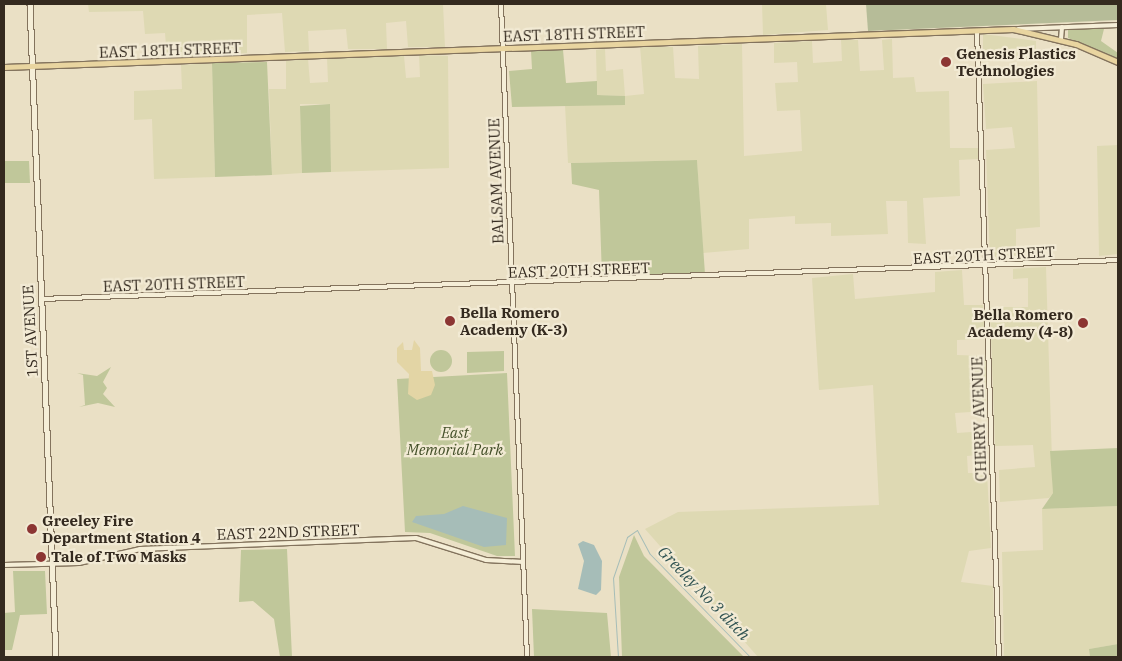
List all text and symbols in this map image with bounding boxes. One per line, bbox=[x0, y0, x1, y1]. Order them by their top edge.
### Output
street label: EAST 18TH STREET bbox=[503, 23, 645, 45]
street label: EAST 18TH STREET bbox=[99, 39, 241, 61]
place label: Genesis Plastics Technologies bbox=[956, 44, 1076, 79]
marker: Genesis Plastics Technologies bbox=[940, 56, 952, 68]
street label: BALSAM AVENUE bbox=[485, 118, 507, 244]
street label: EAST 20TH STREET bbox=[912, 242, 1056, 268]
street label: EAST 20TH STREET bbox=[508, 259, 650, 281]
street label: EAST 20TH STREET bbox=[103, 273, 245, 295]
street label: 1ST AVENUE bbox=[19, 284, 41, 378]
place label: Bella Romero Academy (K-3) bbox=[460, 303, 567, 338]
place label: Bella Romero Academy (4-8) bbox=[967, 305, 1073, 340]
marker: Bella Romero Academy (K-3) bbox=[444, 315, 456, 327]
marker: Bella Romero Academy (4-8) bbox=[1077, 317, 1089, 329]
street label: CHERRY AVENUE bbox=[968, 356, 990, 482]
park label: East Memorial Park bbox=[407, 423, 503, 458]
place label: Greeley Fire Department Station 4 bbox=[42, 511, 201, 546]
street label: EAST 22ND STREET bbox=[216, 521, 360, 543]
marker: Greeley Fire Department Station 4 bbox=[26, 523, 38, 535]
water label: Greeley No 3 ditch bbox=[654, 542, 754, 644]
place label: Tale of Two Masks bbox=[51, 548, 186, 566]
marker: Tale of Two Masks bbox=[35, 551, 47, 563]

